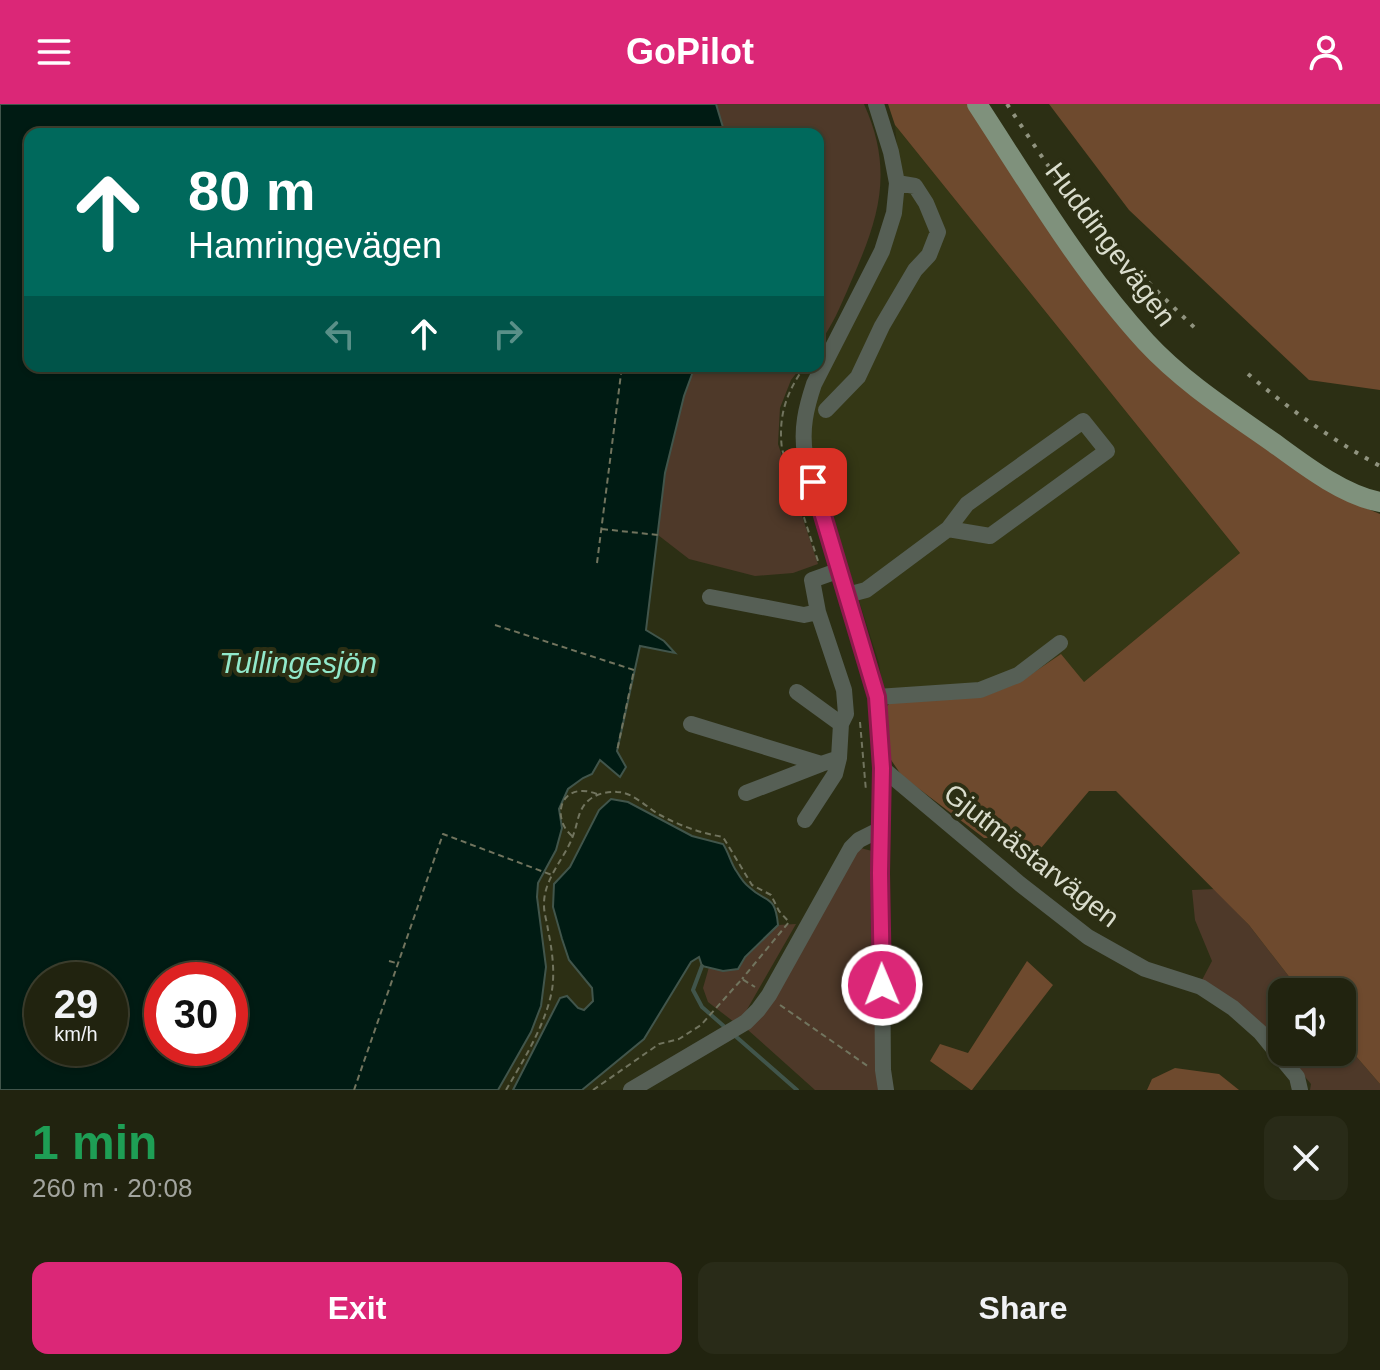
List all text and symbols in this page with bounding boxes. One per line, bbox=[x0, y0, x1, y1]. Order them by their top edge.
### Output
icon: menu bbox=[32, 30, 76, 74]
icon: person bbox=[1304, 30, 1348, 74]
text: GoPilot bbox=[626, 31, 754, 72]
street label: Huddingevägen bbox=[1039, 157, 1182, 332]
text: 80 m bbox=[188, 159, 316, 222]
icon: ahead bbox=[56, 160, 160, 264]
text: Hamringevägen bbox=[188, 225, 442, 266]
icon: left bbox=[318, 312, 362, 356]
icon: ahead bbox=[402, 312, 446, 356]
icon: right bbox=[486, 312, 530, 356]
pin bbox=[779, 448, 847, 516]
icon: arrive bbox=[791, 460, 835, 504]
water label: Tullingesjön bbox=[219, 646, 377, 679]
street label: Gjutmästarvägen bbox=[938, 778, 1125, 933]
position arrow bbox=[840, 943, 924, 1027]
speed limit sign: 30 bbox=[144, 962, 248, 1066]
map controls bbox=[1268, 978, 1356, 1066]
button: sound bbox=[1268, 978, 1356, 1066]
text: 29 bbox=[54, 982, 98, 1026]
text: km/h bbox=[54, 1023, 98, 1045]
text: 1 min bbox=[32, 1116, 157, 1169]
button: close bbox=[1264, 1116, 1348, 1200]
text: 260 m · 20:08 bbox=[32, 1173, 192, 1203]
button: Exit bbox=[32, 1262, 682, 1354]
button: Share bbox=[698, 1262, 1348, 1354]

